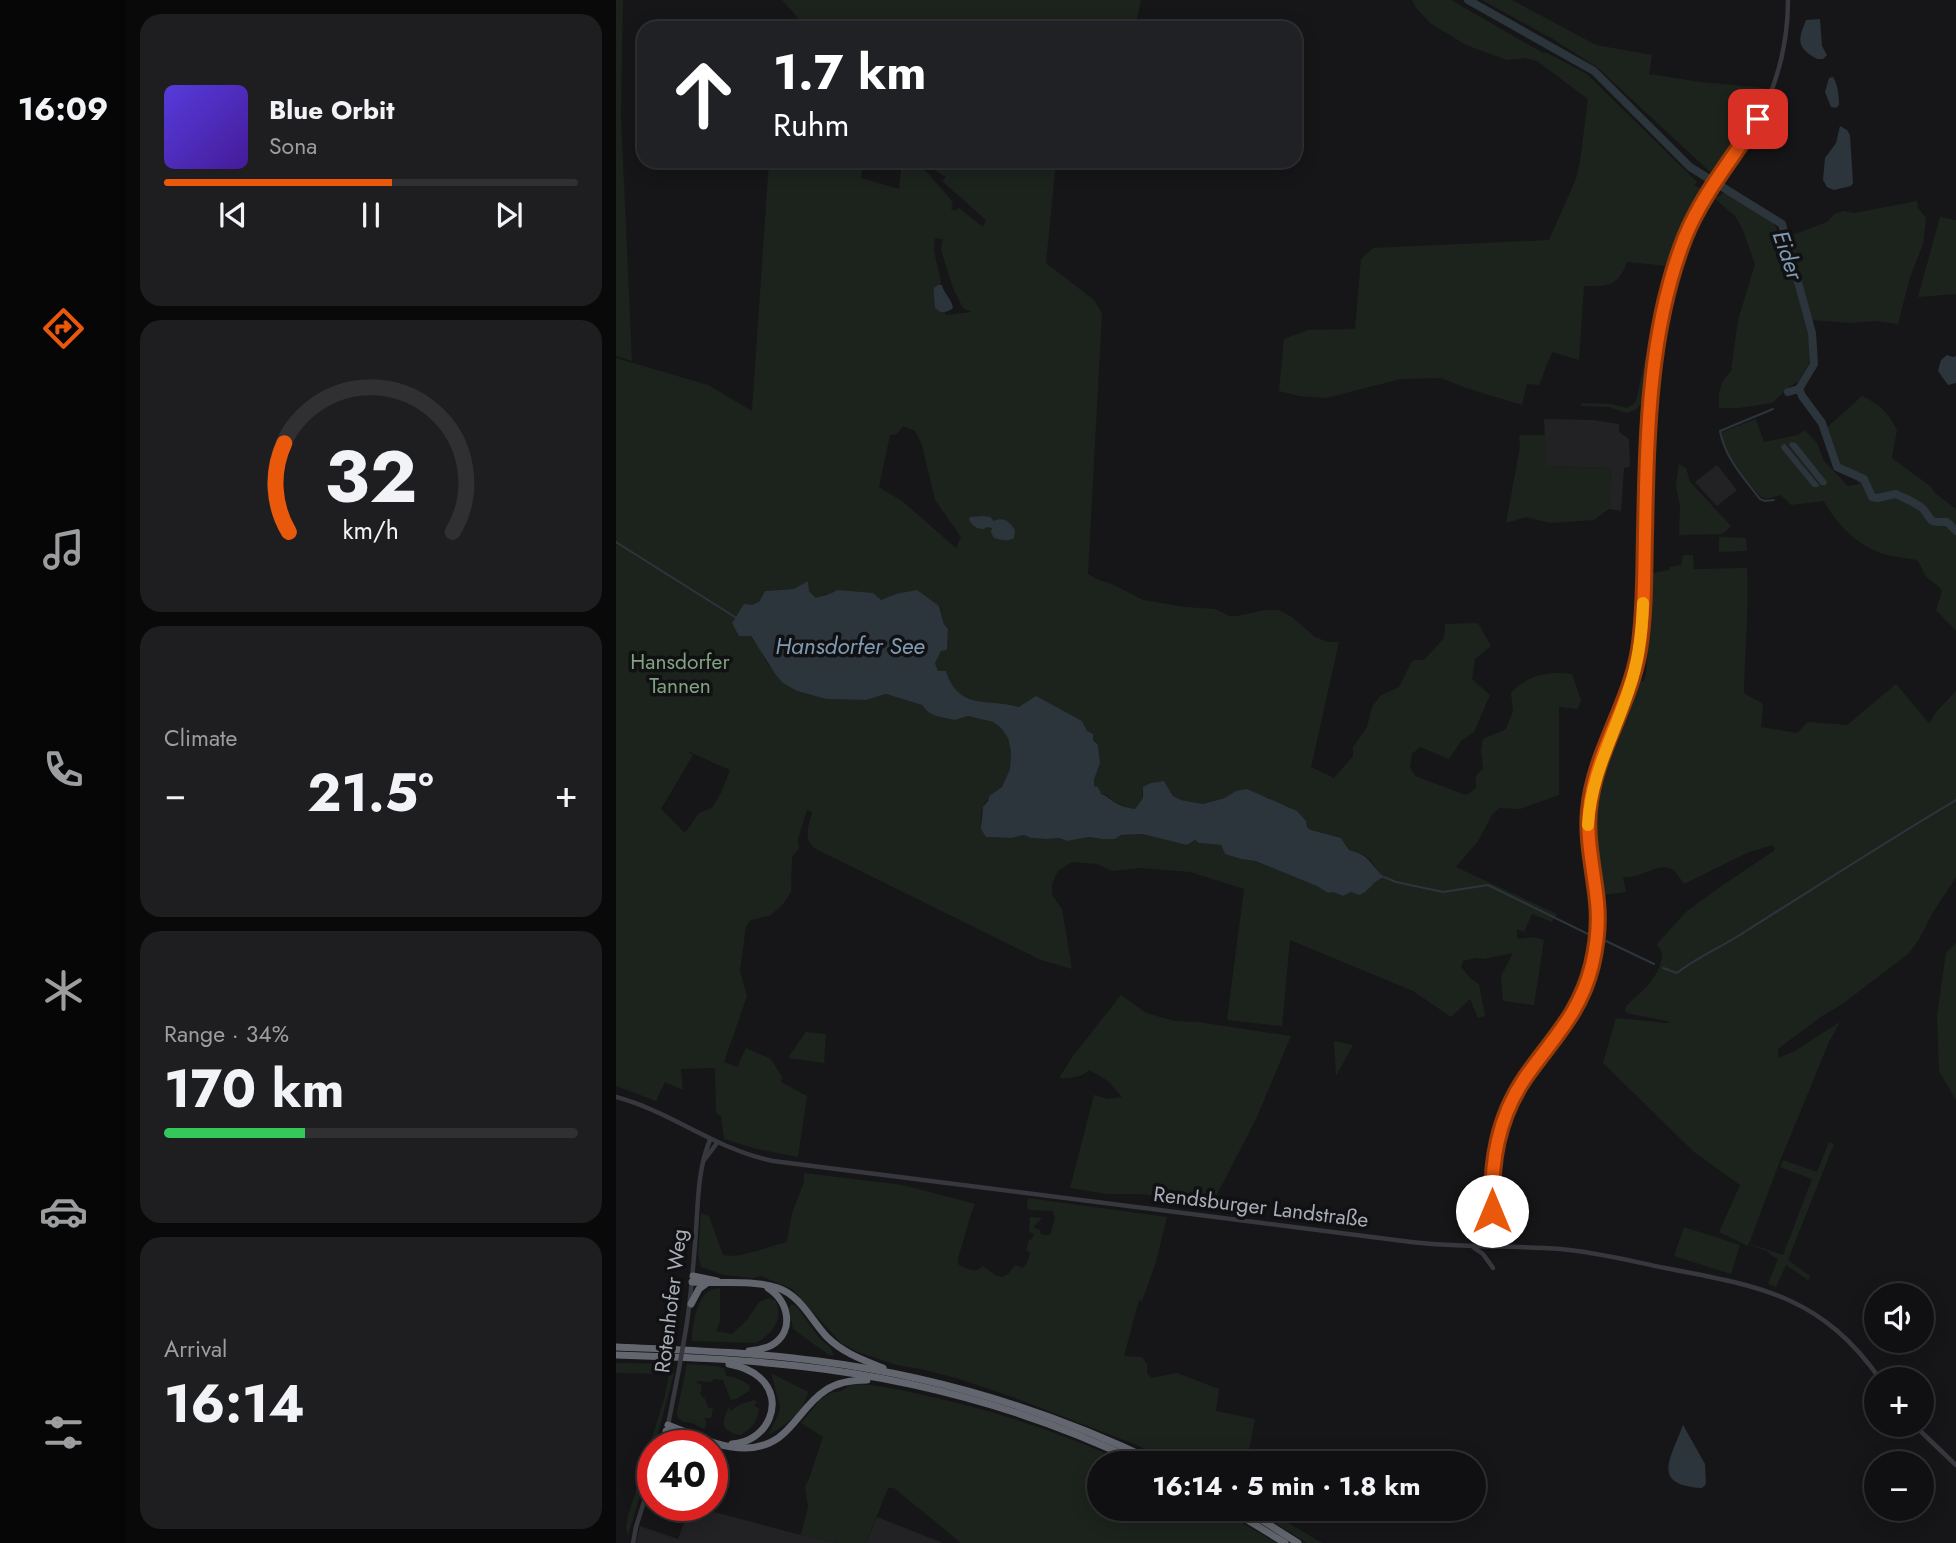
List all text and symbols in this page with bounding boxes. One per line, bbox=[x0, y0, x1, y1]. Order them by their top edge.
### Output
text: 1.7 km bbox=[773, 37, 926, 107]
icon: ahead bbox=[658, 49, 749, 140]
text: 16:09 bbox=[18, 86, 108, 132]
pin bbox=[1728, 89, 1788, 149]
text: Blue Orbit bbox=[269, 91, 394, 129]
icon: arrive bbox=[1739, 100, 1777, 138]
text: Ruhm bbox=[773, 102, 849, 148]
text: Sona bbox=[269, 129, 317, 163]
icon: previous bbox=[214, 196, 252, 234]
icon: pause bbox=[352, 196, 390, 234]
icon: next bbox=[490, 196, 528, 234]
water label: Eider bbox=[1764, 226, 1813, 285]
icon: directions bbox=[39, 304, 88, 353]
text: 32 bbox=[325, 424, 417, 529]
text: km/h bbox=[343, 511, 399, 547]
icon: music bbox=[39, 525, 88, 574]
water label: Hansdorfer See bbox=[775, 629, 925, 663]
park label: Hansdorfer Tannen bbox=[630, 647, 730, 701]
text: Climate bbox=[164, 721, 237, 755]
icon: phone bbox=[39, 745, 88, 794]
text: 21.5° bbox=[307, 755, 434, 831]
text: − bbox=[164, 766, 186, 821]
text: + bbox=[555, 766, 578, 821]
icon: climate bbox=[39, 966, 88, 1015]
text: Range · 34% bbox=[164, 1017, 289, 1051]
text: 170 km bbox=[164, 1051, 345, 1127]
position arrow bbox=[1455, 1174, 1529, 1248]
street label: Rendsburger Landstraße bbox=[1152, 1179, 1370, 1235]
icon: car bbox=[39, 1187, 88, 1236]
street label: Rotenhofer Weg bbox=[647, 1227, 695, 1375]
map controls bbox=[1864, 1283, 1934, 1521]
button: sound bbox=[1864, 1283, 1934, 1353]
text: Arrival bbox=[164, 1332, 227, 1366]
text: 16:14 bbox=[164, 1366, 305, 1442]
button: + bbox=[1864, 1367, 1934, 1437]
icon: filters bbox=[39, 1408, 88, 1457]
speed limit sign: 40 bbox=[637, 1430, 728, 1521]
button: − bbox=[1864, 1451, 1934, 1521]
text: 16:14 · 5 min · 1.8 km bbox=[1152, 1467, 1421, 1505]

